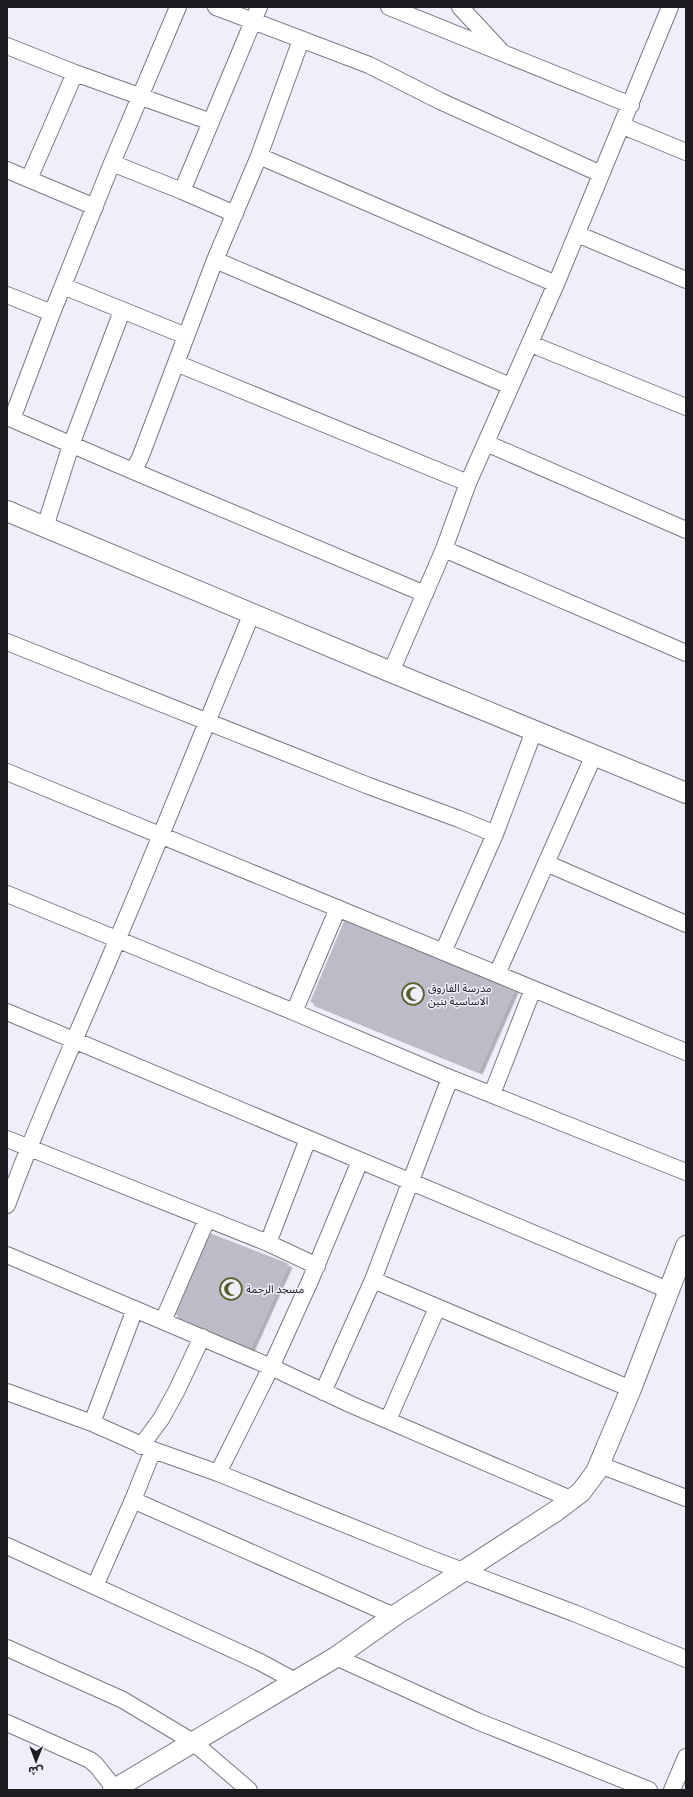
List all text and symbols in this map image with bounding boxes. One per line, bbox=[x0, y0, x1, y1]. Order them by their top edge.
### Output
mosque icon: مدرسة الفاروق الاساسية بنين bbox=[400, 981, 426, 1007]
place label: مدرسة الفاروق الاساسية بنين bbox=[428, 982, 492, 1008]
mosque icon: مسجد الرحمة bbox=[218, 1276, 244, 1302]
place label: مسجد الرحمة bbox=[246, 1283, 304, 1296]
north arrow bbox=[16, 1741, 56, 1781]
text: ش bbox=[28, 1764, 43, 1777]

